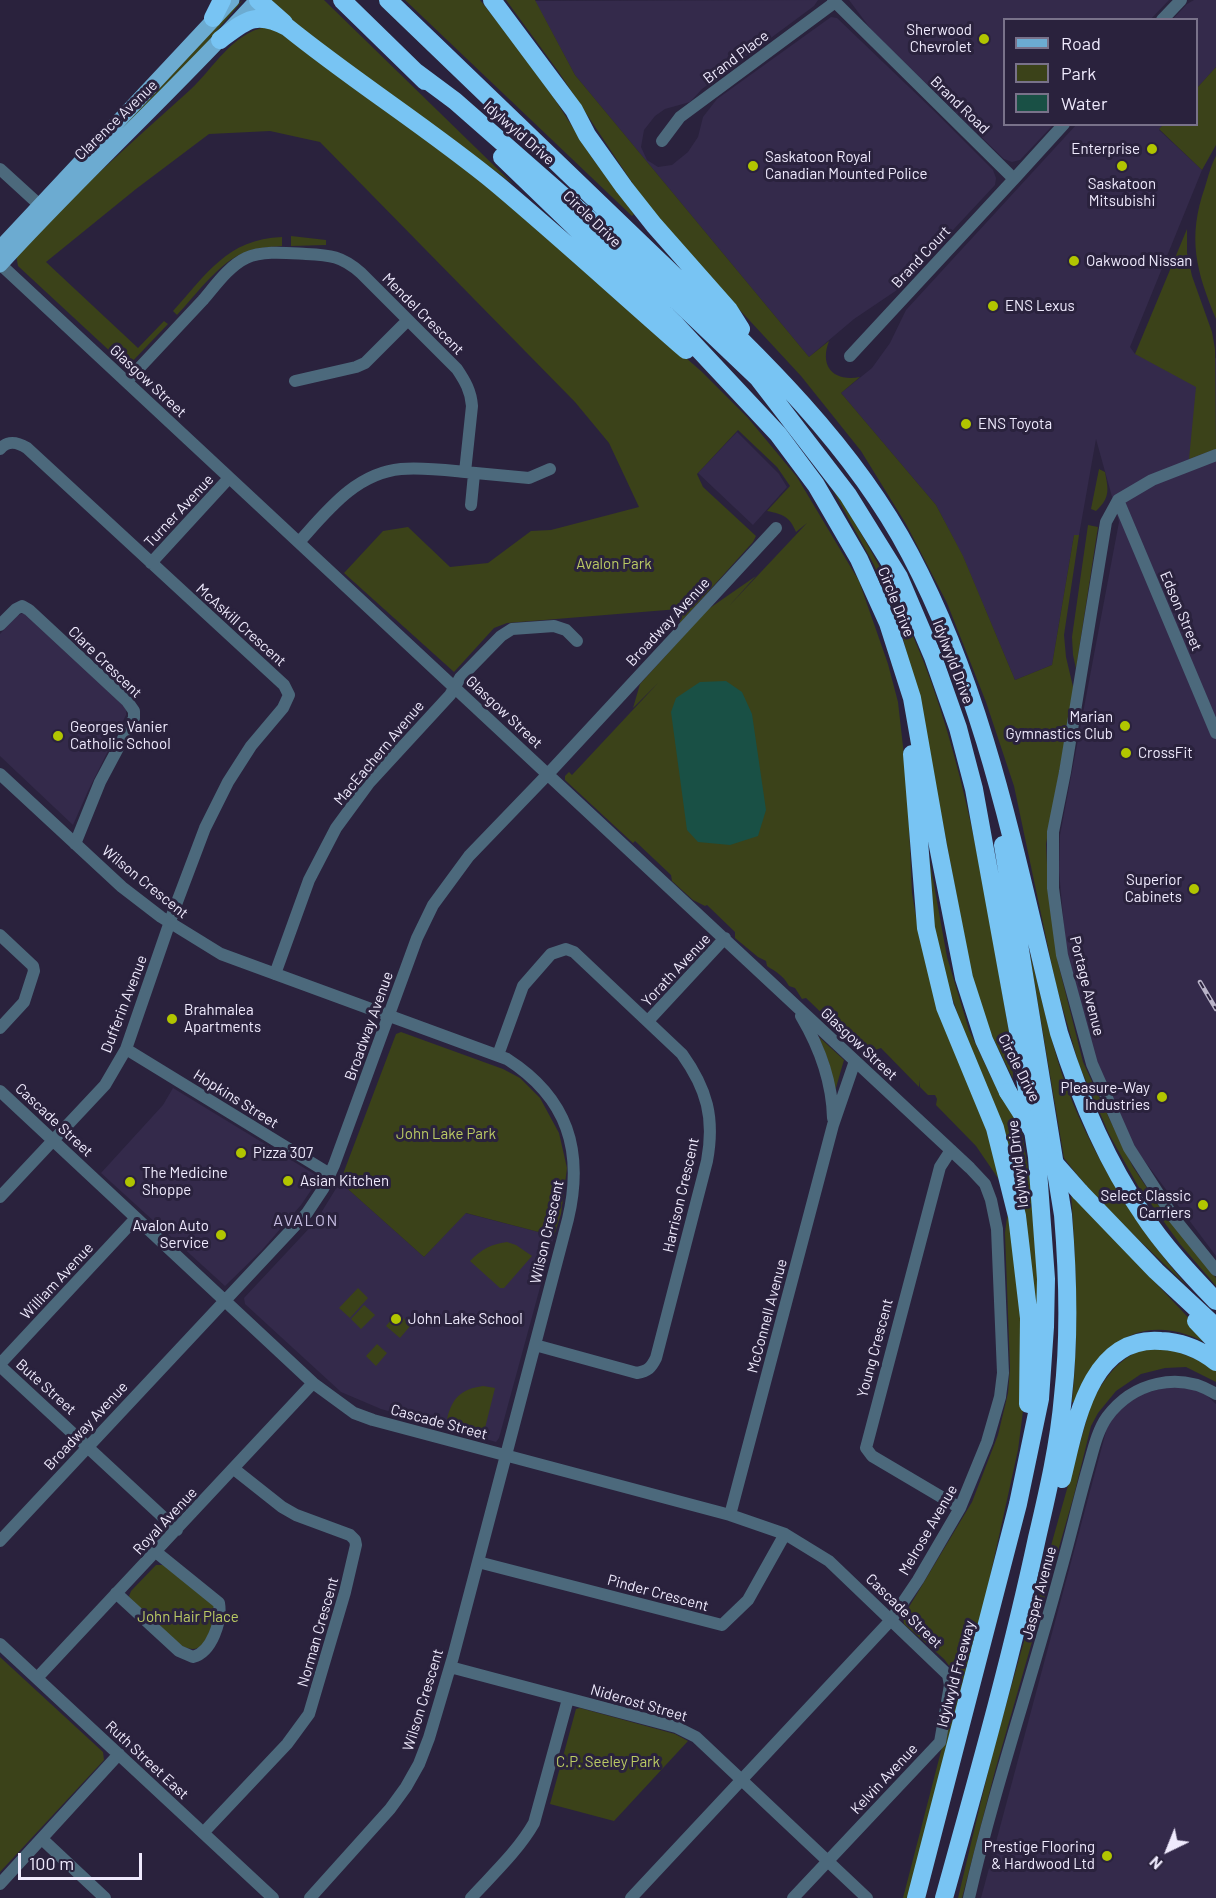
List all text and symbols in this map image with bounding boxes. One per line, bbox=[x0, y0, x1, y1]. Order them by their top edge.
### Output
legend bbox=[1003, 18, 1198, 126]
place label: Sherwood Chevrolet bbox=[906, 21, 972, 56]
street label: Brand Place bbox=[700, 27, 772, 87]
marker: Sherwood Chevrolet bbox=[977, 32, 991, 46]
text: Road bbox=[1061, 32, 1101, 54]
text: Park bbox=[1061, 62, 1096, 84]
street label: Brand Road bbox=[927, 73, 993, 137]
street label: Clarence Avenue bbox=[71, 76, 161, 164]
text: Water bbox=[1061, 92, 1108, 114]
street label: Idylwyld Drive bbox=[480, 97, 558, 169]
place label: Enterprise bbox=[1071, 140, 1140, 158]
marker: Enterprise bbox=[1145, 142, 1159, 156]
place label: Saskatoon Royal Canadian Mounted Police bbox=[765, 148, 927, 183]
marker: Saskatoon Royal Canadian Mounted Police bbox=[746, 159, 760, 173]
marker: Saskatoon Mitsubishi bbox=[1115, 159, 1129, 173]
place label: Saskatoon Mitsubishi bbox=[1088, 175, 1156, 210]
street label: Circle Drive bbox=[559, 187, 625, 251]
street label: Brand Court bbox=[888, 222, 954, 292]
place label: Oakwood Nissan bbox=[1086, 252, 1192, 270]
marker: Oakwood Nissan bbox=[1067, 254, 1081, 268]
street label: Mendel Crescent bbox=[378, 269, 468, 359]
place label: ENS Lexus bbox=[1005, 297, 1075, 315]
marker: ENS Lexus bbox=[986, 299, 1000, 313]
street label: Glasgow Street bbox=[106, 341, 190, 421]
place label: ENS Toyota bbox=[978, 415, 1052, 433]
marker: ENS Toyota bbox=[959, 417, 973, 431]
street label: Turner Avenue bbox=[141, 471, 217, 551]
park label: Avalon Park bbox=[576, 555, 652, 573]
street label: Circle Drive bbox=[874, 564, 918, 640]
street label: Edson Street bbox=[1156, 569, 1206, 653]
street label: Broadway Avenue bbox=[622, 574, 714, 670]
street label: McAskill Crescent bbox=[192, 580, 290, 670]
street label: Idylwyld Drive bbox=[929, 618, 977, 706]
street label: Clare Crescent bbox=[64, 622, 146, 702]
street label: Glasgow Street bbox=[462, 672, 546, 752]
street label: MacEachern Avenue bbox=[330, 697, 428, 809]
place label: Marian Gymnastics Club bbox=[1005, 708, 1113, 743]
place label: Georges Vanier Catholic School bbox=[70, 718, 171, 753]
marker: Marian Gymnastics Club bbox=[1118, 719, 1132, 733]
marker: Georges Vanier Catholic School bbox=[51, 729, 65, 743]
place label: CrossFit bbox=[1138, 744, 1193, 762]
marker: CrossFit bbox=[1119, 746, 1133, 760]
street label: Wilson Crescent bbox=[98, 842, 192, 922]
place label: Superior Cabinets bbox=[1125, 871, 1182, 906]
marker: Superior Cabinets bbox=[1187, 882, 1201, 896]
street label: Yorath Avenue bbox=[638, 930, 714, 1010]
street label: Portage Avenue bbox=[1066, 934, 1108, 1038]
street label: Dufferin Avenue bbox=[97, 953, 151, 1055]
street label: Broadway Avenue bbox=[341, 969, 397, 1083]
place label: Brahmalea Apartments bbox=[184, 1001, 261, 1036]
street label: Glasgow Street bbox=[817, 1004, 901, 1084]
marker: Brahmalea Apartments bbox=[165, 1012, 179, 1026]
street label: Circle Drive bbox=[994, 1031, 1044, 1105]
street label: Hopkins Street bbox=[190, 1066, 282, 1132]
street label: Cascade Street bbox=[11, 1079, 97, 1161]
place label: Pleasure-Way Industries bbox=[1061, 1079, 1150, 1114]
marker: Pleasure-Way Industries bbox=[1155, 1090, 1169, 1104]
street label: Idylwyld Drive bbox=[1004, 1119, 1032, 1209]
park label: John Lake Park bbox=[396, 1125, 496, 1143]
street label: Harrison Crescent bbox=[659, 1136, 703, 1254]
place label: Pizza 307 bbox=[253, 1144, 313, 1162]
marker: Pizza 307 bbox=[234, 1146, 248, 1160]
place label: The Medicine Shoppe bbox=[142, 1164, 228, 1199]
place label: Asian Kitchen bbox=[300, 1172, 389, 1190]
marker: Asian Kitchen bbox=[281, 1174, 295, 1188]
marker: The Medicine Shoppe bbox=[123, 1175, 137, 1189]
street label: Wilson Crescent bbox=[526, 1178, 568, 1286]
place label: Select Classic Carriers bbox=[1100, 1187, 1191, 1222]
marker: Select Classic Carriers bbox=[1196, 1198, 1210, 1212]
district label: AVALON bbox=[273, 1211, 339, 1231]
place label: Avalon Auto Service bbox=[132, 1217, 209, 1252]
marker: Avalon Auto Service bbox=[214, 1228, 228, 1242]
street label: William Avenue bbox=[17, 1239, 97, 1323]
street label: McConnell Avenue bbox=[743, 1257, 791, 1375]
street label: Young Crescent bbox=[853, 1297, 897, 1399]
place label: John Lake School bbox=[408, 1310, 523, 1328]
marker: John Lake School bbox=[389, 1312, 403, 1326]
street label: Bute Street bbox=[12, 1355, 80, 1419]
street label: Broadway Avenue bbox=[40, 1378, 132, 1474]
street label: Cascade Street bbox=[389, 1400, 489, 1444]
street label: Melrose Avenue bbox=[895, 1482, 961, 1578]
street label: Royal Avenue bbox=[129, 1484, 201, 1558]
street label: Jasper Avenue bbox=[1018, 1544, 1060, 1642]
street label: Cascade Street bbox=[862, 1570, 946, 1652]
street label: Pinder Crescent bbox=[605, 1571, 711, 1615]
street label: Norman Crescent bbox=[294, 1575, 342, 1689]
park label: John Hair Place bbox=[137, 1608, 239, 1626]
street label: Idylwyld Freeway bbox=[933, 1619, 979, 1729]
street label: Wilson Crescent bbox=[399, 1647, 447, 1753]
street label: Niderost Street bbox=[588, 1681, 690, 1725]
street label: Ruth Street East bbox=[102, 1717, 192, 1803]
street label: Kelvin Avenue bbox=[847, 1740, 921, 1818]
park label: C.P. Seeley Park bbox=[556, 1753, 660, 1771]
north arrow bbox=[1138, 1820, 1198, 1880]
place label: Prestige Flooring & Hardwood Ltd bbox=[984, 1838, 1095, 1873]
scale bar bbox=[21, 1841, 146, 1879]
marker: Prestige Flooring & Hardwood Ltd bbox=[1100, 1849, 1114, 1863]
text: 100 m bbox=[29, 1852, 74, 1874]
text: N bbox=[1145, 1853, 1166, 1874]

